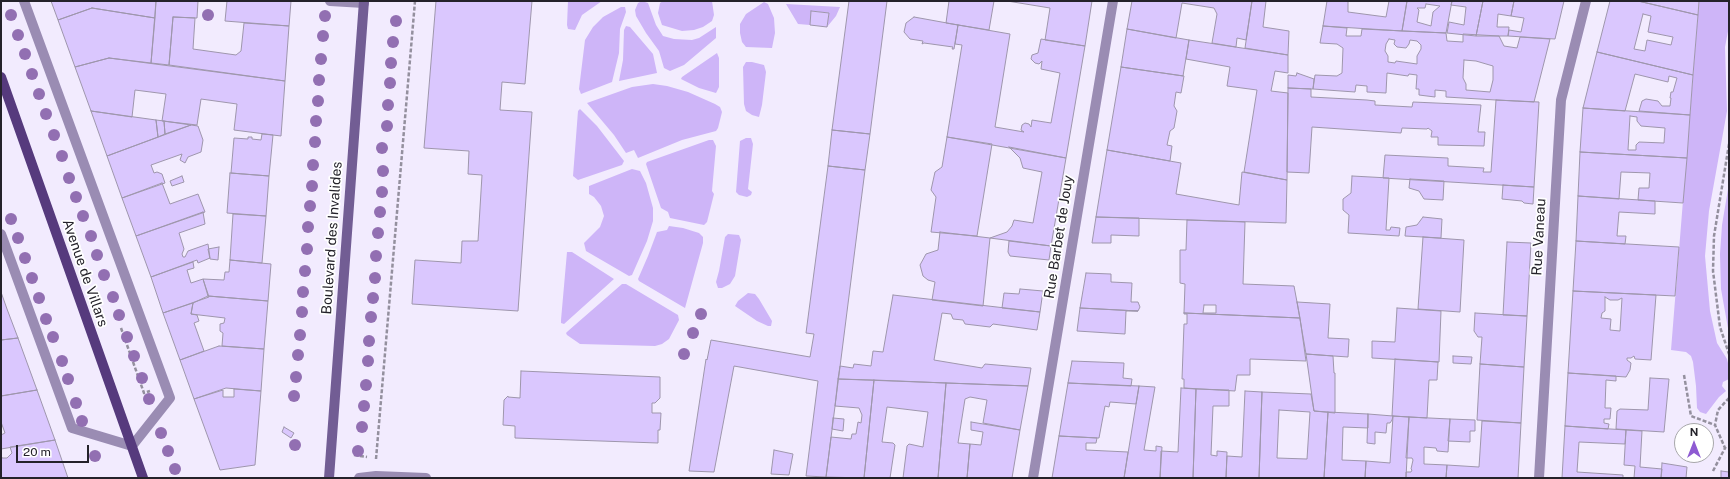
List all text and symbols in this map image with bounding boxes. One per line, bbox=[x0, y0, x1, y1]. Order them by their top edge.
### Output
street label: Boulevard des Invalides bbox=[318, 161, 346, 315]
street label: Rue Barbet de Jouy bbox=[1041, 174, 1077, 300]
street label: Rue Vaneau bbox=[1529, 198, 1549, 276]
street label: Avenue de Villars bbox=[59, 217, 111, 329]
north arrow bbox=[1674, 423, 1714, 463]
text: N bbox=[1690, 426, 1698, 438]
scale bar bbox=[18, 437, 91, 463]
text: 20 m bbox=[23, 445, 51, 459]

